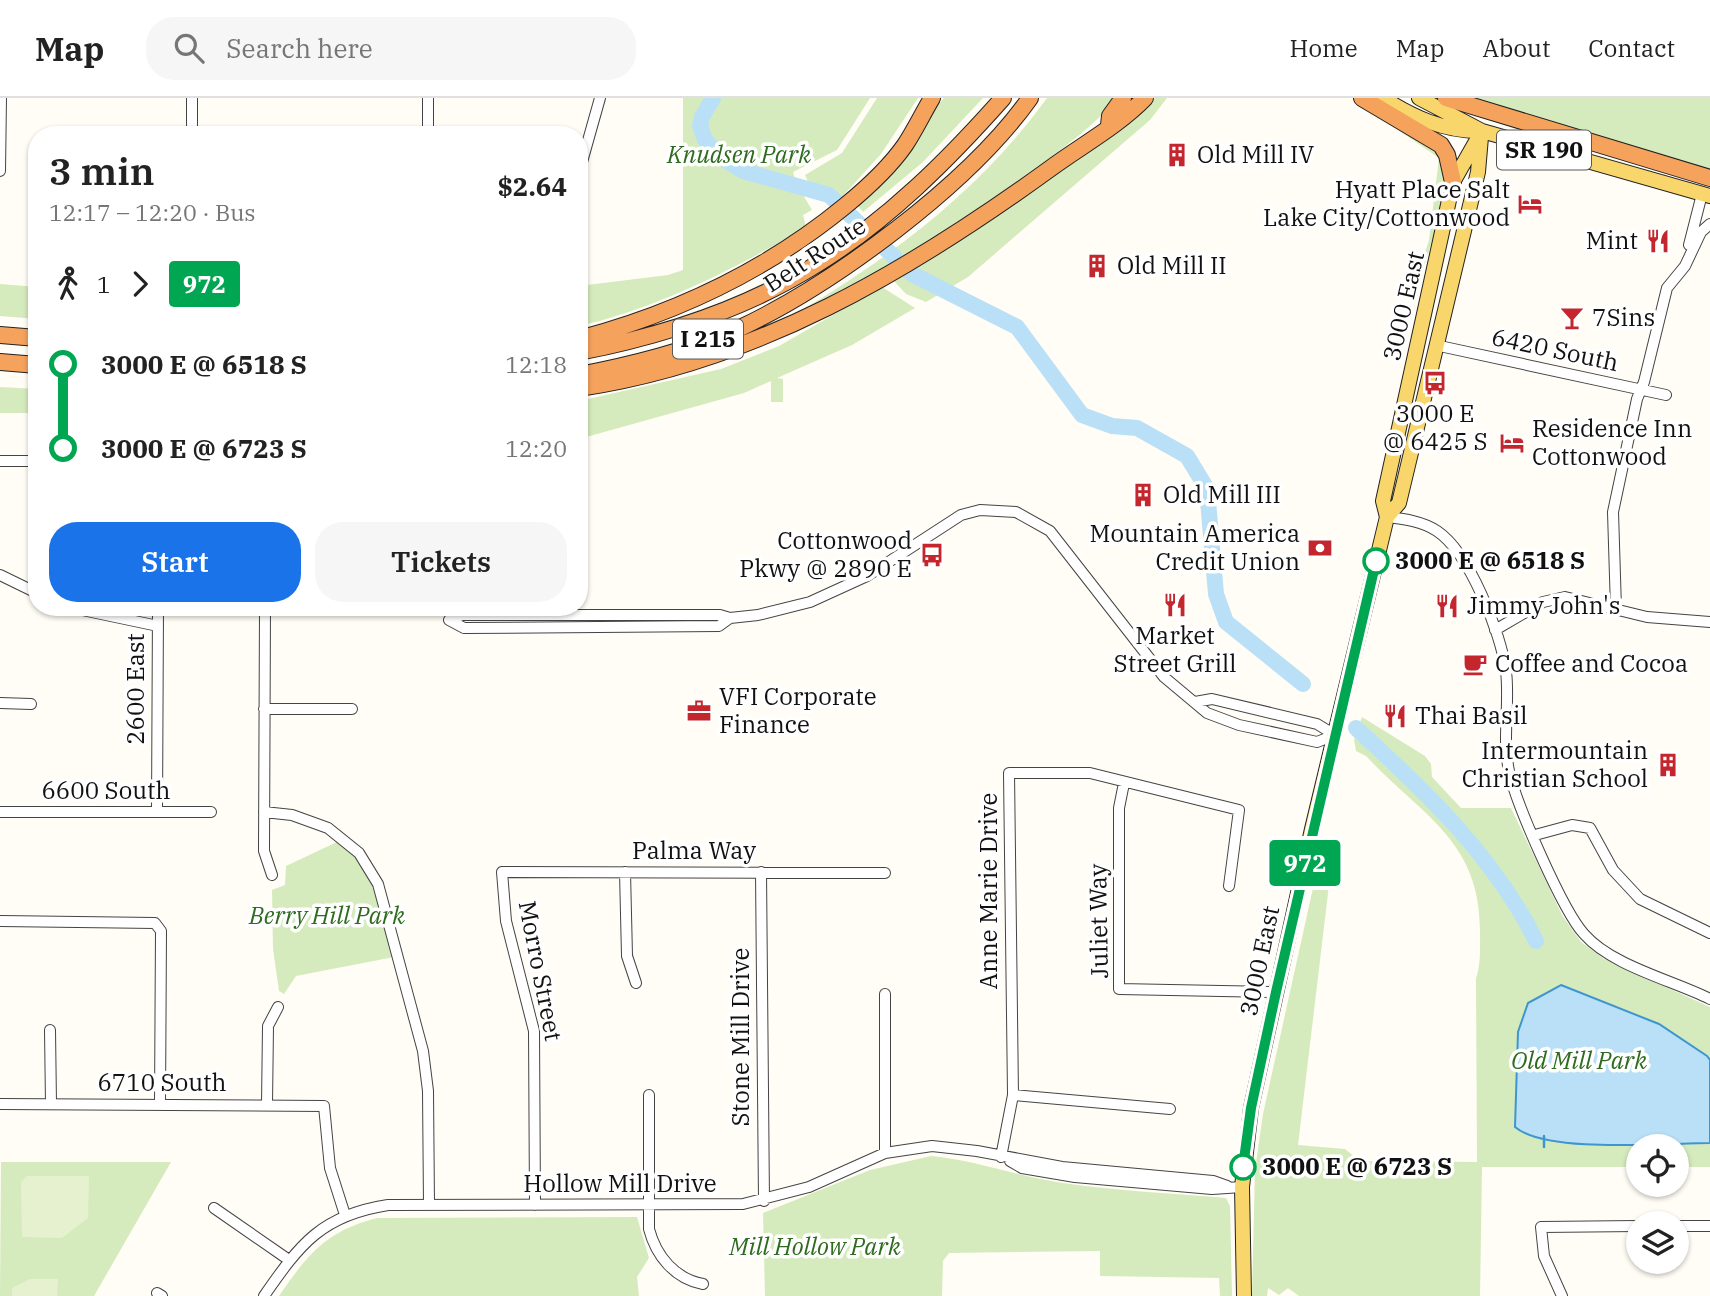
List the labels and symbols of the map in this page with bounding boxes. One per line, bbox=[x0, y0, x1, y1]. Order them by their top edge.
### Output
road number: SR 190 bbox=[1497, 130, 1591, 170]
park label: Knudsen Park bbox=[666, 138, 811, 170]
place label: Old Mill IV bbox=[1197, 138, 1314, 170]
building icon: Old Mill IV bbox=[1163, 141, 1191, 169]
place label: Hyatt Place Salt Lake City/Cottonwood bbox=[1263, 173, 1510, 233]
hotel icon: Hyatt Place Salt Lake City/Cottonwood bbox=[1516, 190, 1544, 218]
street label: Belt Route bbox=[757, 209, 872, 299]
place label: Mint bbox=[1586, 224, 1638, 256]
restaurant icon: Mint bbox=[1644, 227, 1672, 255]
street label: 3000 East bbox=[1375, 248, 1431, 364]
place label: Old Mill II bbox=[1117, 249, 1227, 281]
building icon: Old Mill II bbox=[1083, 252, 1111, 280]
place label: 7Sins bbox=[1592, 301, 1655, 333]
bar icon: 7Sins bbox=[1558, 304, 1586, 332]
road number: I 215 bbox=[673, 320, 743, 358]
street label: 6420 South bbox=[1489, 320, 1622, 378]
bus stop icon: 3000 E @ 6425 S bbox=[1421, 369, 1449, 397]
place label: 3000 E @ 6425 S bbox=[1383, 397, 1488, 457]
place label: Residence Inn Cottonwood bbox=[1532, 412, 1692, 472]
hotel icon: Residence Inn Cottonwood bbox=[1498, 429, 1526, 457]
place label: Old Mill III bbox=[1163, 478, 1281, 510]
building icon: Old Mill III bbox=[1129, 481, 1157, 509]
place label: Mountain America Credit Union bbox=[1089, 517, 1300, 577]
place label: Cottonwood Pkwy @ 2890 E bbox=[739, 524, 912, 584]
bank icon: Mountain America Credit Union bbox=[1306, 534, 1334, 562]
bus stop icon: Cottonwood Pkwy @ 2890 E bbox=[918, 541, 946, 569]
place label: 3000 E @ 6518 S bbox=[1395, 544, 1585, 576]
marker: 3000 E @ 6518 S bbox=[1363, 548, 1389, 574]
place label: Jimmy John's bbox=[1467, 589, 1620, 621]
restaurant icon: Market Street Grill bbox=[1161, 591, 1189, 619]
restaurant icon: Jimmy John's bbox=[1433, 592, 1461, 620]
place label: Market Street Grill bbox=[1114, 619, 1236, 679]
street label: 2600 East bbox=[119, 633, 151, 745]
place label: Coffee and Cocoa bbox=[1495, 647, 1688, 679]
cafe icon: Coffee and Cocoa bbox=[1461, 650, 1489, 678]
place label: VFI Corporate Finance bbox=[719, 680, 877, 740]
office icon: VFI Corporate Finance bbox=[685, 697, 713, 725]
place label: Thai Basil bbox=[1415, 699, 1528, 731]
restaurant icon: Thai Basil bbox=[1381, 702, 1409, 730]
place label: Intermountain Christian School bbox=[1462, 734, 1648, 794]
building icon: Intermountain Christian School bbox=[1654, 751, 1682, 779]
street label: 6600 South bbox=[41, 774, 171, 806]
street label: Anne Marie Drive bbox=[972, 793, 1004, 989]
street label: Palma Way bbox=[632, 834, 756, 866]
line badge: 972 bbox=[1265, 840, 1345, 886]
street label: Juliet Way bbox=[1081, 863, 1115, 979]
street label: Morro Street bbox=[512, 898, 570, 1044]
park label: Berry Hill Park bbox=[248, 899, 405, 931]
street label: 3000 East bbox=[1232, 903, 1286, 1019]
street label: Stone Mill Drive bbox=[724, 948, 756, 1126]
park label: Old Mill Park bbox=[1511, 1044, 1647, 1076]
street label: 6710 South bbox=[97, 1066, 227, 1098]
place label: 3000 E @ 6723 S bbox=[1262, 1150, 1452, 1182]
marker: 3000 E @ 6723 S bbox=[1230, 1154, 1256, 1180]
street label: Hollow Mill Drive bbox=[523, 1167, 717, 1199]
park label: Mill Hollow Park bbox=[728, 1230, 901, 1262]

